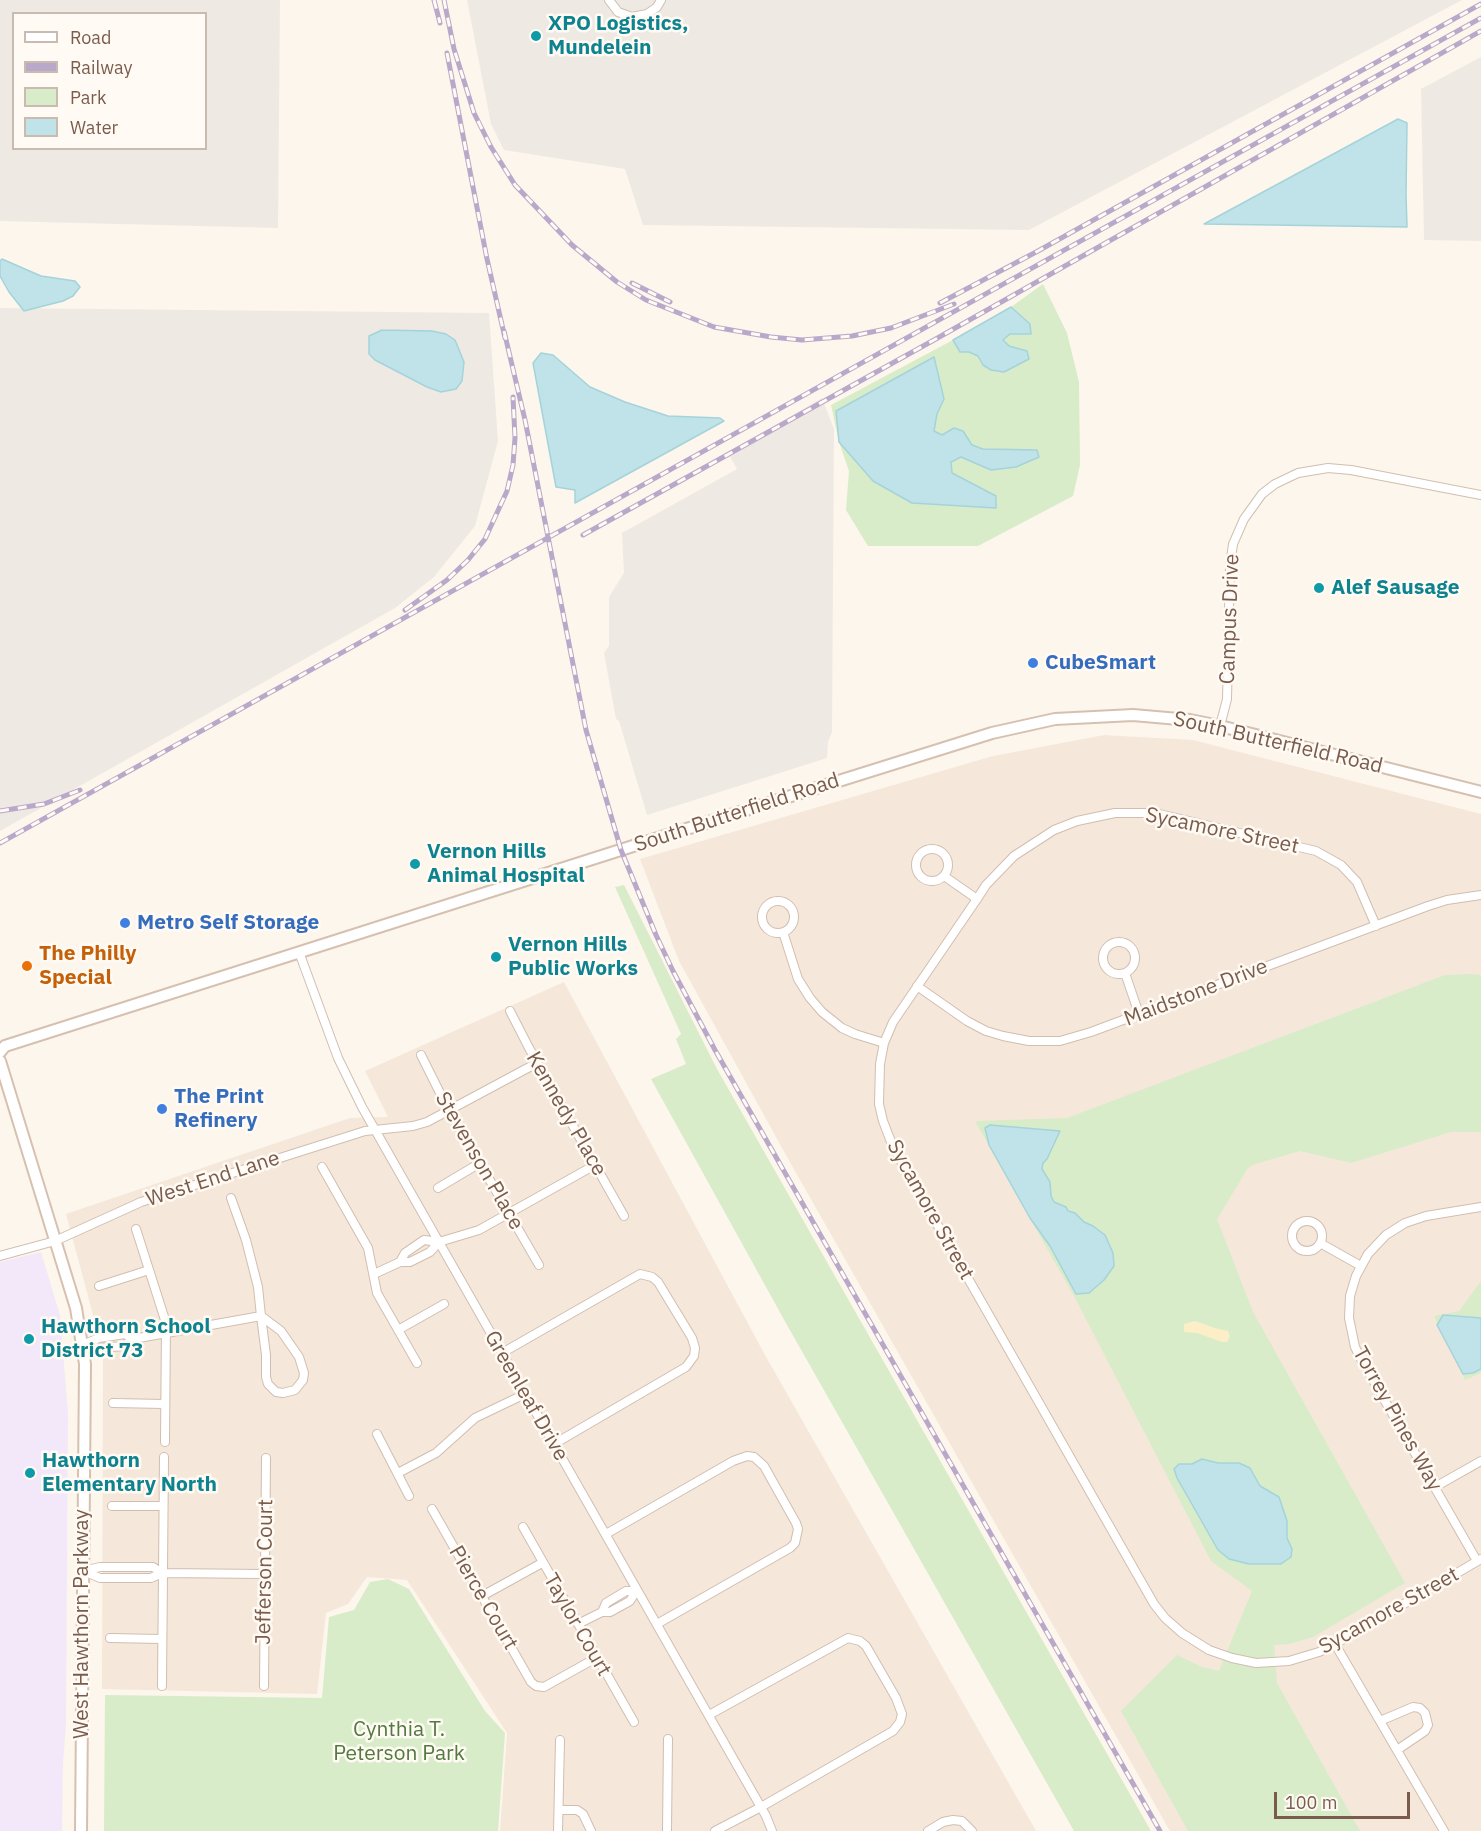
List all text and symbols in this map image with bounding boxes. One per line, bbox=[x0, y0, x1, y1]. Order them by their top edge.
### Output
place label: XPO Logistics, Mundelein bbox=[548, 11, 688, 61]
legend bbox=[12, 12, 207, 150]
text: Road bbox=[70, 26, 111, 49]
marker: XPO Logistics, Mundelein bbox=[529, 29, 543, 43]
text: Railway bbox=[70, 56, 132, 79]
text: Park bbox=[70, 86, 106, 109]
text: Water bbox=[70, 116, 118, 139]
street label: Campus Drive bbox=[1215, 553, 1245, 685]
place label: Alef Sausage bbox=[1331, 575, 1459, 601]
marker: Alef Sausage bbox=[1312, 581, 1326, 595]
place label: CubeSmart bbox=[1045, 650, 1156, 676]
marker: CubeSmart bbox=[1026, 656, 1040, 670]
street label: South Butterfield Road bbox=[1171, 707, 1385, 779]
street label: South Butterfield Road bbox=[631, 768, 843, 858]
street label: Sycamore Street bbox=[1143, 802, 1301, 860]
place label: Vernon Hills Animal Hospital bbox=[427, 839, 585, 889]
marker: Vernon Hills Animal Hospital bbox=[408, 857, 422, 871]
place label: Metro Self Storage bbox=[137, 910, 319, 936]
marker: Metro Self Storage bbox=[118, 916, 132, 930]
place label: Vernon Hills Public Works bbox=[508, 932, 638, 982]
place label: The Philly Special bbox=[39, 941, 136, 991]
marker: Vernon Hills Public Works bbox=[489, 950, 503, 964]
street label: Maidstone Drive bbox=[1121, 954, 1271, 1032]
marker: The Philly Special bbox=[20, 959, 34, 973]
street label: Kennedy Place bbox=[520, 1048, 612, 1180]
place label: The Print Refinery bbox=[174, 1084, 264, 1134]
street label: Stevenson Place bbox=[429, 1088, 529, 1234]
marker: The Print Refinery bbox=[155, 1102, 169, 1116]
street label: Sycamore Street bbox=[881, 1136, 979, 1284]
street label: West End Lane bbox=[143, 1146, 283, 1212]
place label: Hawthorn School District 73 bbox=[41, 1314, 211, 1364]
street label: Greenleaf Drive bbox=[479, 1326, 573, 1466]
marker: Hawthorn School District 73 bbox=[22, 1332, 36, 1346]
street label: Torrey Pines Way bbox=[1347, 1342, 1447, 1496]
place label: Hawthorn Elementary North bbox=[42, 1448, 217, 1498]
marker: Hawthorn Elementary North bbox=[23, 1466, 37, 1480]
street label: Jefferson Court bbox=[251, 1499, 279, 1645]
street label: West Hawthorn Parkway bbox=[69, 1509, 95, 1739]
street label: Pierce Court bbox=[443, 1542, 523, 1654]
street label: Sycamore Street bbox=[1315, 1562, 1463, 1660]
street label: Taylor Court bbox=[538, 1569, 616, 1681]
park label: Cynthia T. Peterson Park bbox=[333, 1717, 465, 1767]
scale bar bbox=[1277, 1780, 1414, 1818]
text: 100 m bbox=[1285, 1791, 1337, 1814]

